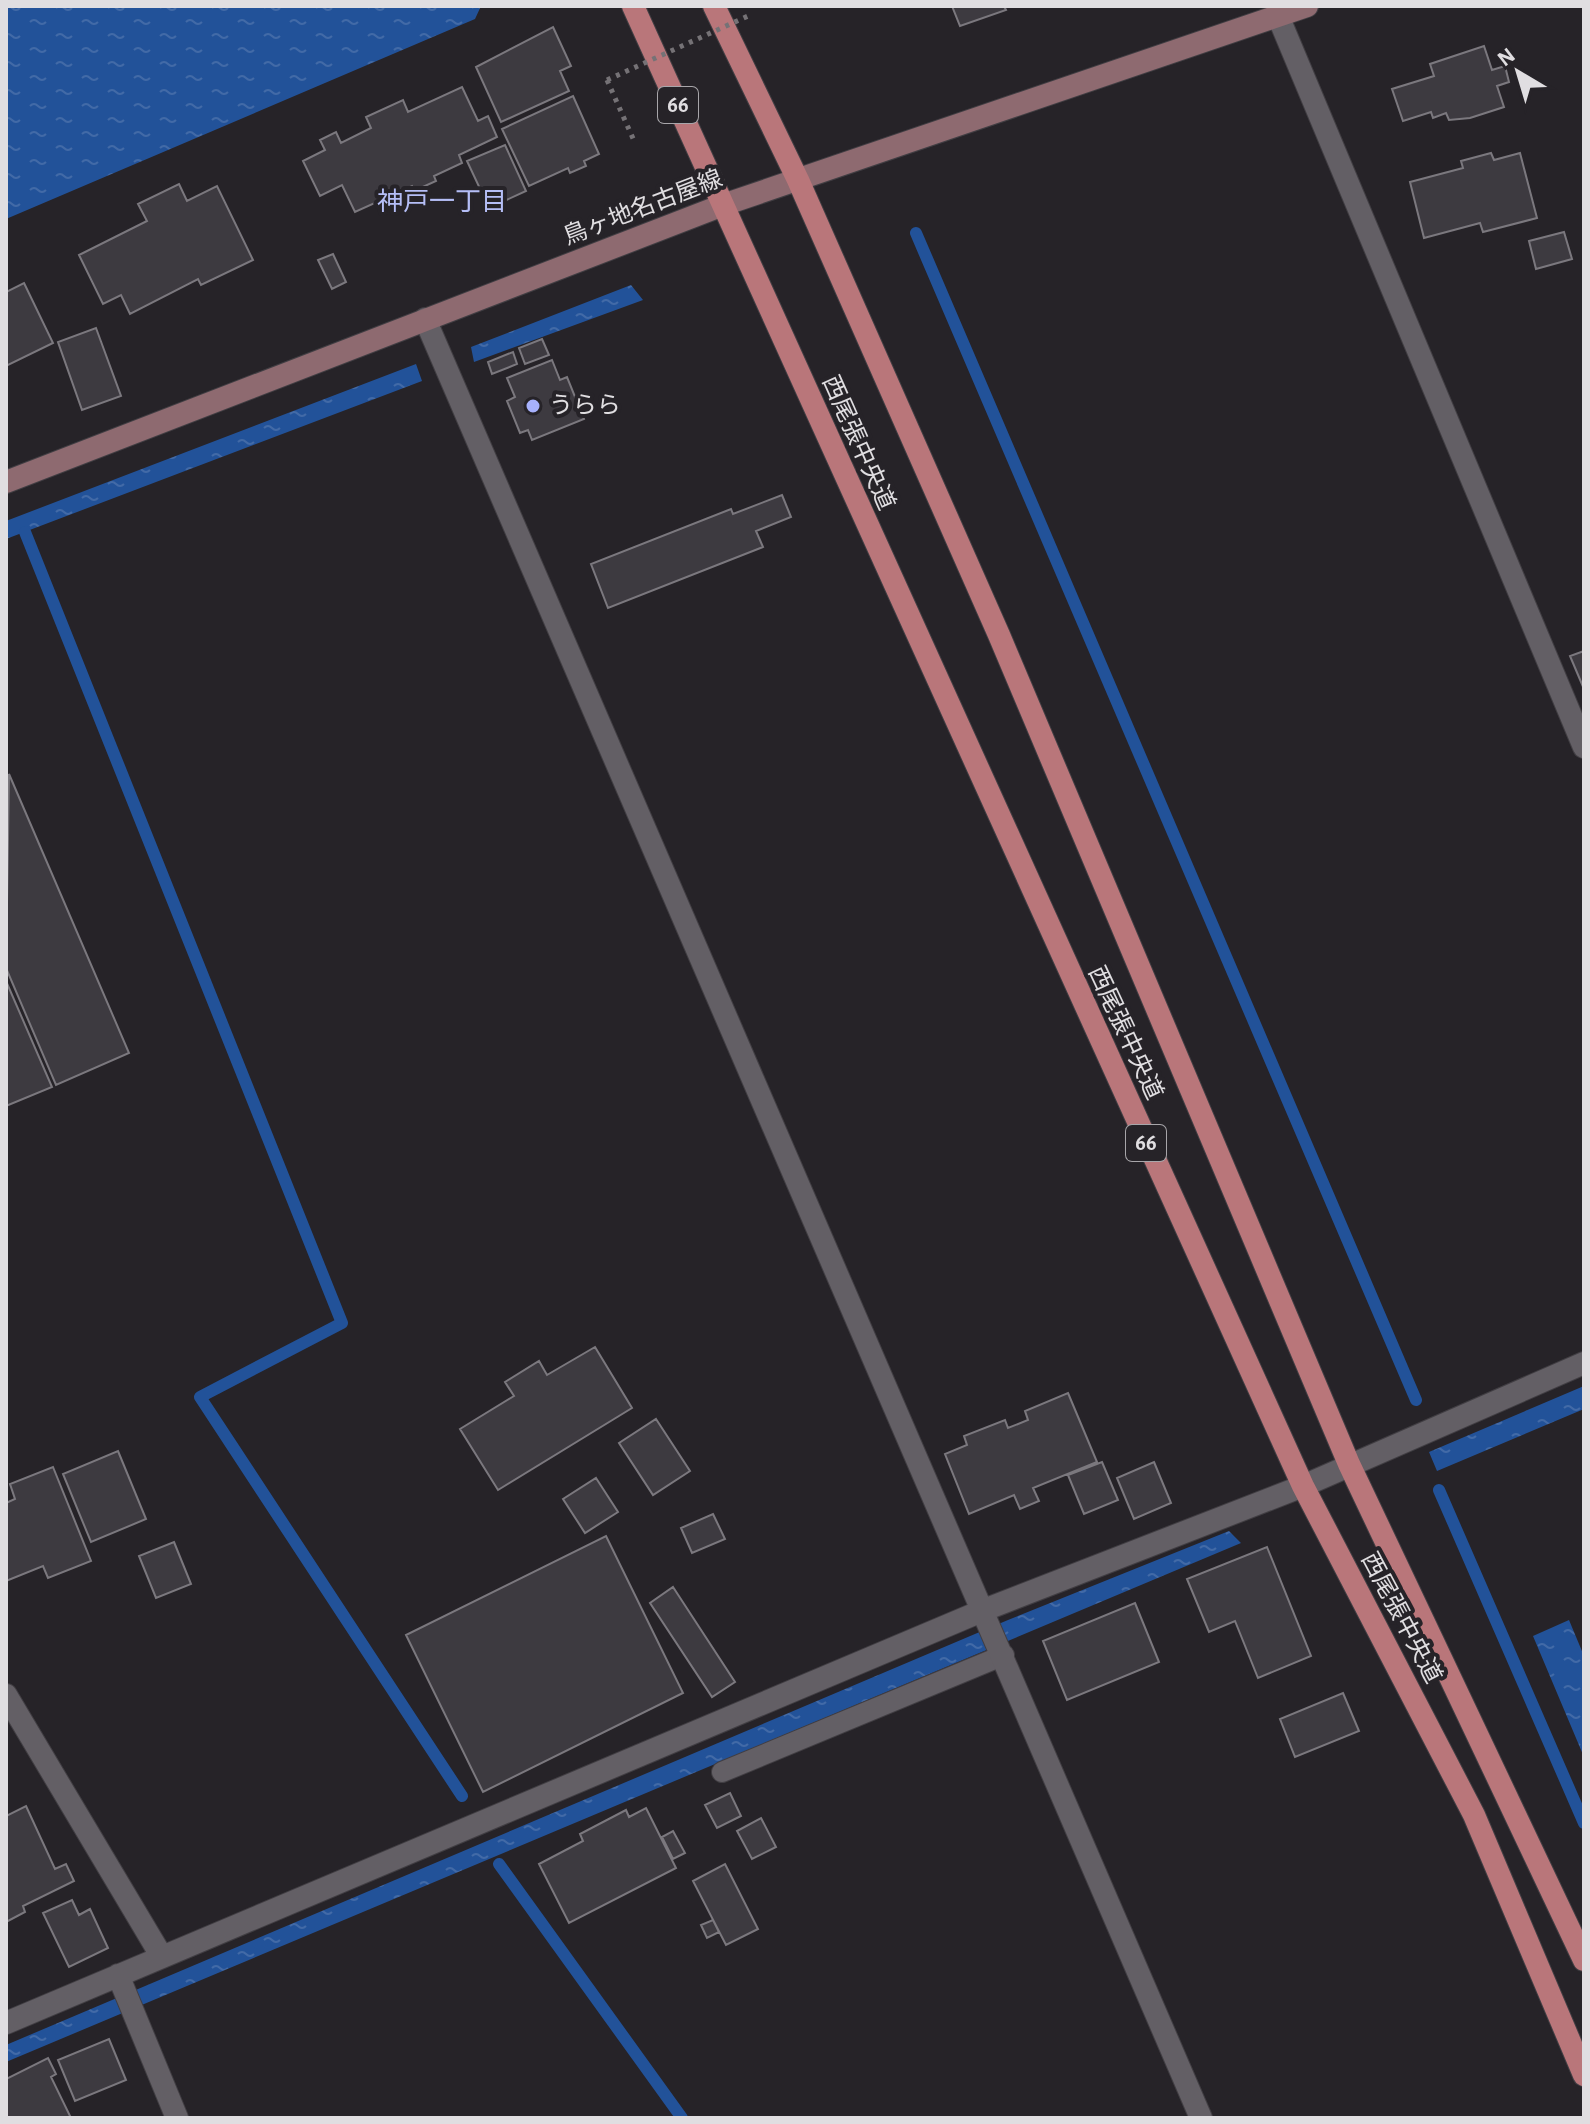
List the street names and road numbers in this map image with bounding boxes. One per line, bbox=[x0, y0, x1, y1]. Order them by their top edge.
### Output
road number: 66 bbox=[658, 87, 698, 123]
street label: 鳥ヶ地名古屋線 bbox=[560, 165, 726, 249]
street label: 西尾張中央道 bbox=[818, 372, 900, 514]
street label: 西尾張中央道 bbox=[1084, 962, 1168, 1103]
road number: 66 bbox=[1126, 1125, 1166, 1161]
street label: 西尾張中央道 bbox=[1357, 1548, 1447, 1687]

